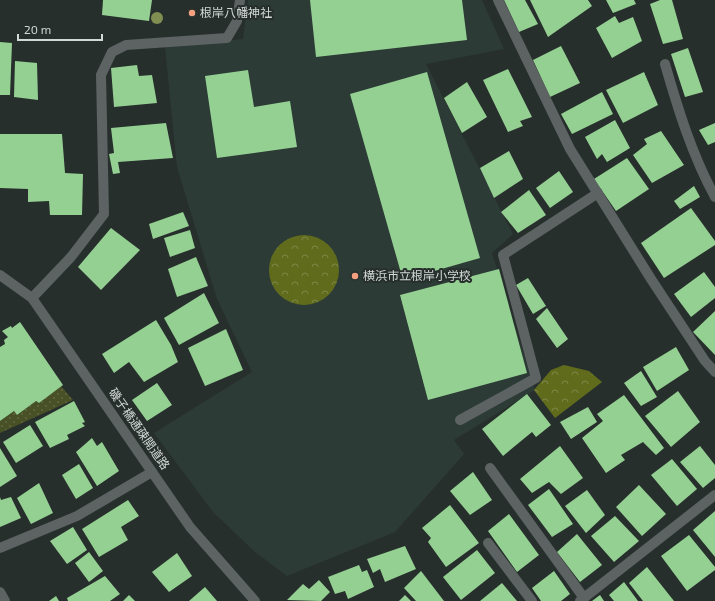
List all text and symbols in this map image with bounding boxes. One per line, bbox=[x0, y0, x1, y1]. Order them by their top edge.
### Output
place label: 根岸八幡神社 bbox=[200, 5, 272, 19]
marker: 根岸八幡神社 bbox=[187, 8, 197, 18]
scale bar bbox=[18, 16, 102, 42]
text: 20 m bbox=[24, 22, 51, 36]
place label: 横浜市立根岸小学校 bbox=[363, 268, 471, 282]
marker: 横浜市立根岸小学校 bbox=[350, 271, 360, 281]
street label: 磯子橋通疎開道路 bbox=[107, 385, 173, 472]

